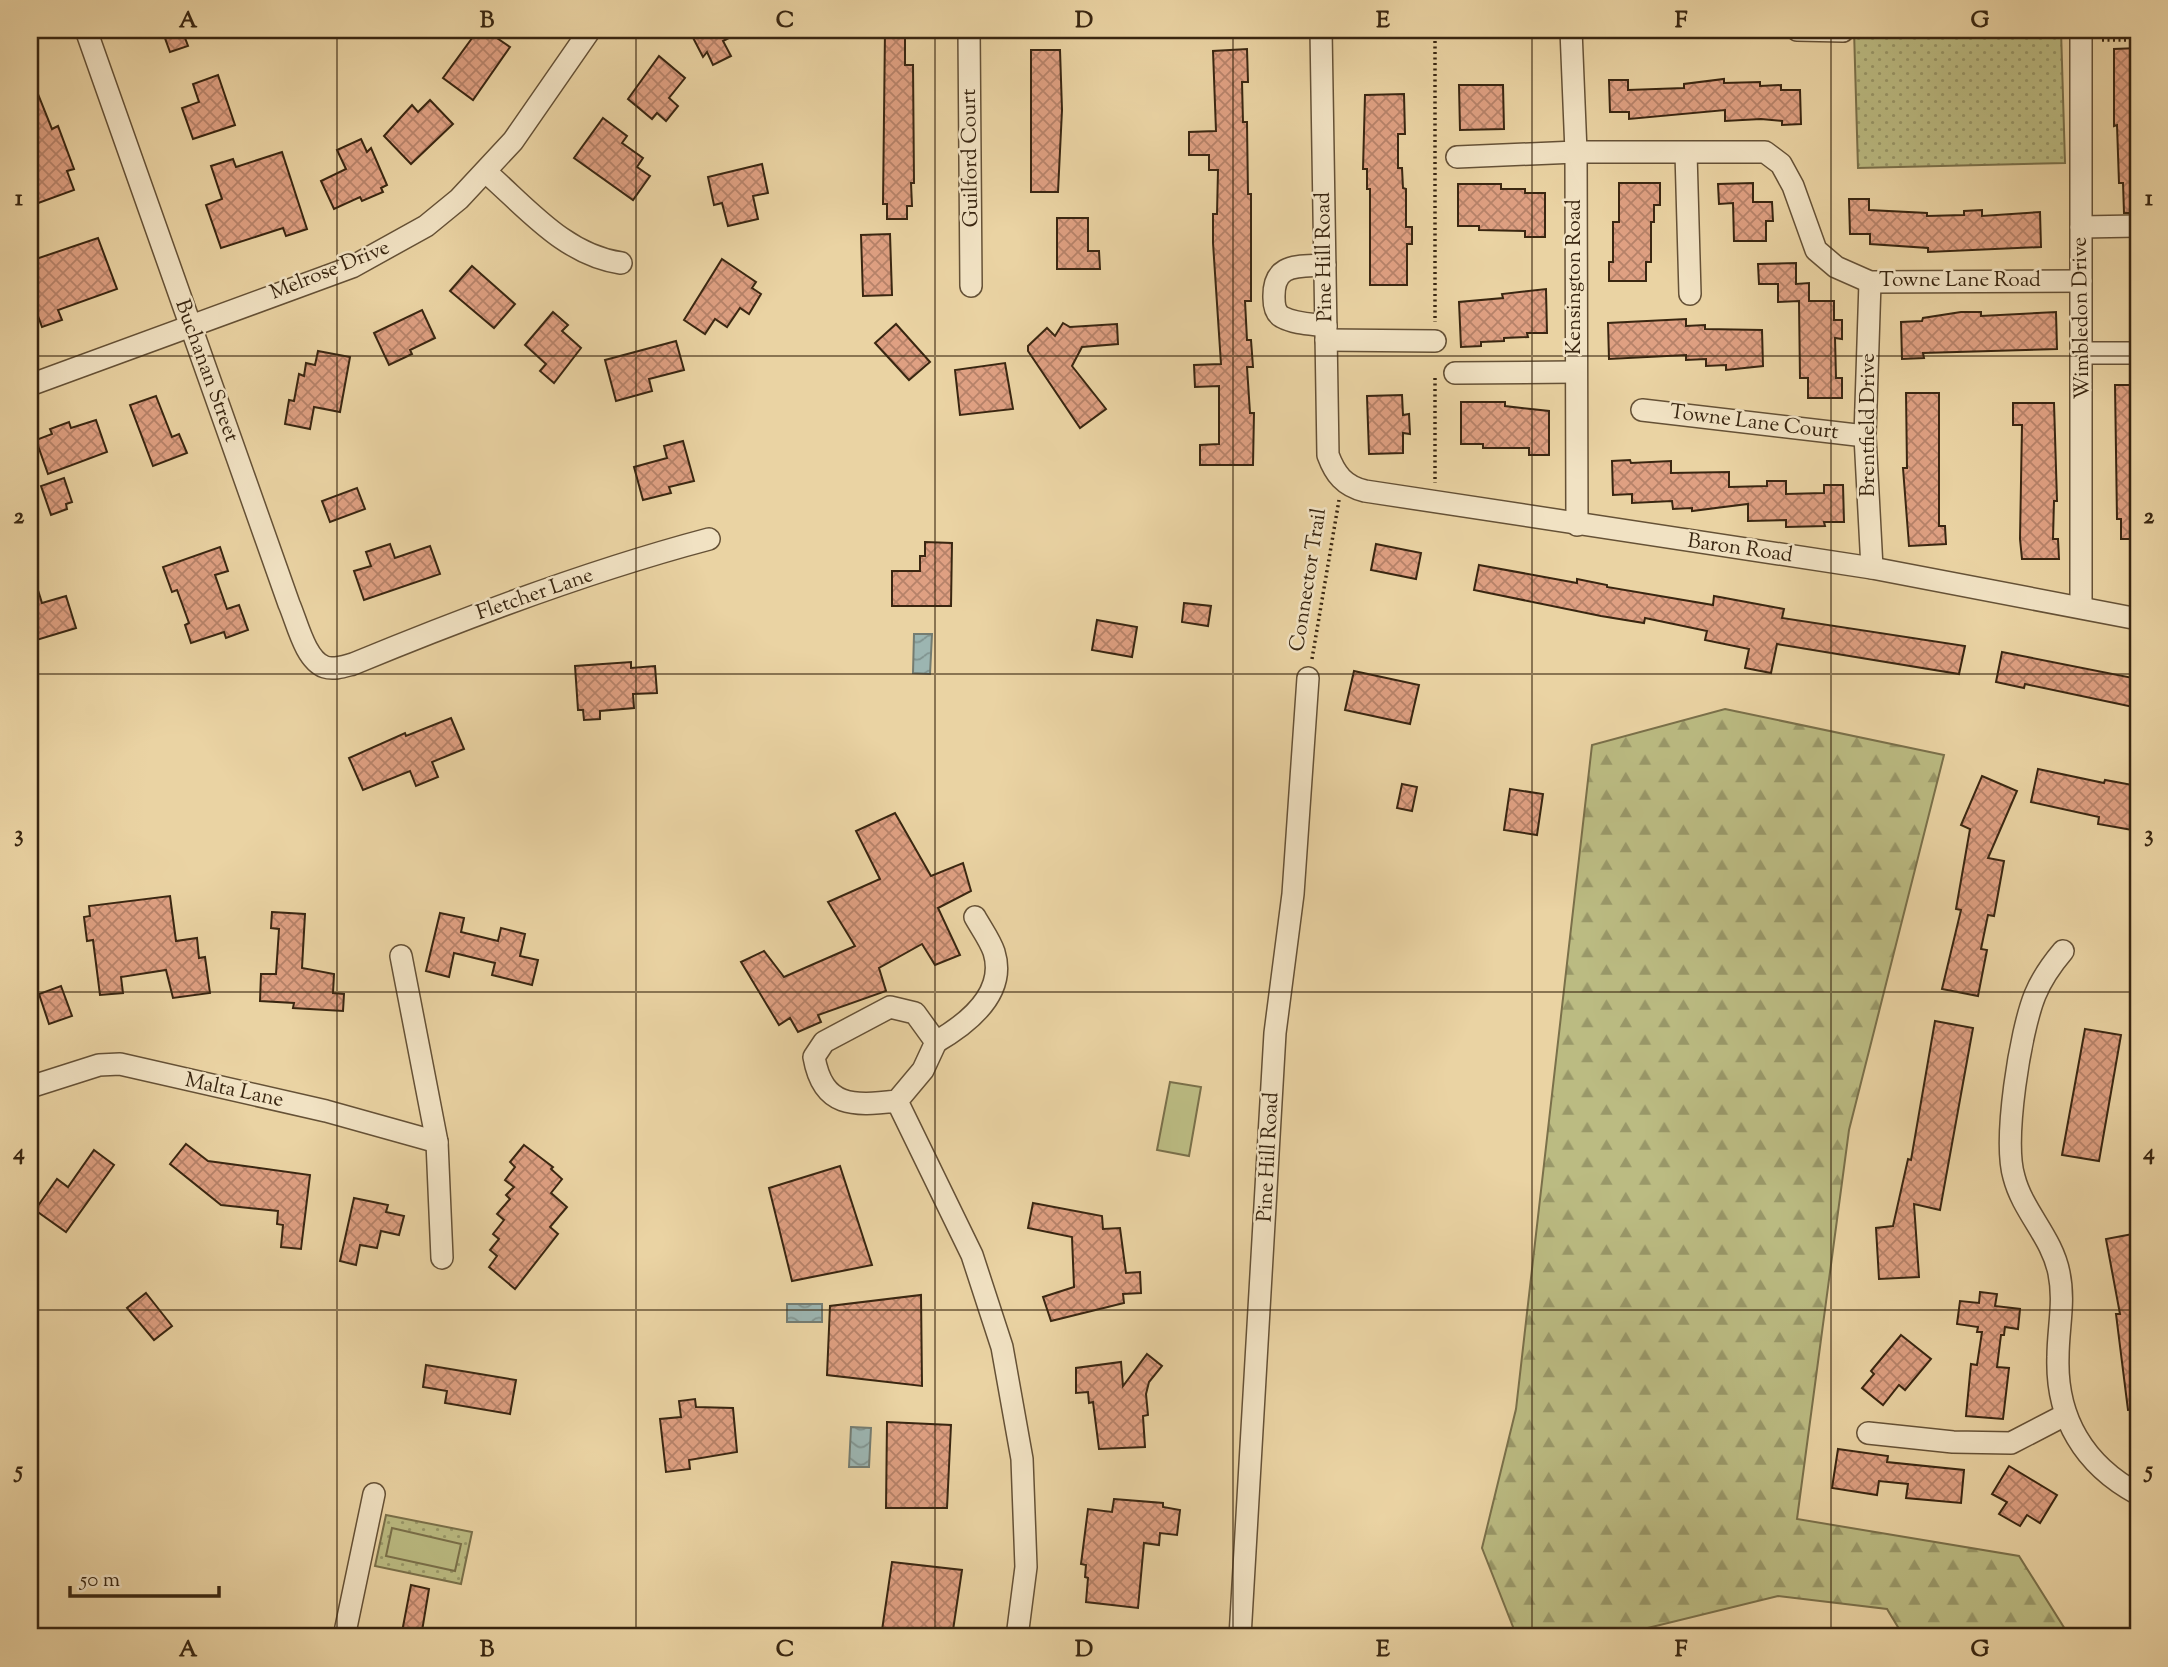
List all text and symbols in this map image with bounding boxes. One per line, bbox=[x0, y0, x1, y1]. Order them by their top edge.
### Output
text: A bbox=[179, 5, 198, 38]
text: B bbox=[480, 5, 495, 38]
text: C bbox=[776, 5, 794, 38]
text: D bbox=[1075, 5, 1093, 38]
text: E bbox=[1376, 5, 1390, 38]
text: F bbox=[1675, 5, 1688, 38]
text: G bbox=[1971, 5, 1990, 38]
street label: Guilford Court bbox=[955, 88, 987, 228]
text: 1 bbox=[15, 183, 23, 216]
text: 1 bbox=[2145, 183, 2153, 216]
street label: Pine Hill Road bbox=[1309, 192, 1341, 322]
street label: Kensington Road bbox=[1560, 199, 1590, 355]
street label: Melrose Drive bbox=[266, 233, 394, 309]
street label: Wimbledon Drive bbox=[2066, 236, 2098, 400]
street label: Towne Lane Road bbox=[1879, 266, 2041, 296]
street label: Buchanan Street bbox=[166, 295, 246, 447]
street label: Brentfield Drive bbox=[1854, 353, 1884, 497]
street label: Towne Lane Court bbox=[1668, 398, 1840, 448]
text: 2 bbox=[14, 501, 25, 534]
text: 2 bbox=[2144, 501, 2155, 534]
street label: Connector Trail bbox=[1283, 506, 1335, 654]
street label: Baron Road bbox=[1685, 527, 1795, 571]
street label: Fletcher Lane bbox=[472, 561, 598, 629]
text: 3 bbox=[14, 819, 24, 852]
text: 3 bbox=[2144, 819, 2154, 852]
street label: Malta Lane bbox=[182, 1066, 286, 1116]
street label: Pine Hill Road bbox=[1251, 1091, 1287, 1223]
text: 4 bbox=[12, 1137, 25, 1170]
text: 4 bbox=[2142, 1137, 2155, 1170]
text: 5 bbox=[13, 1455, 23, 1488]
text: 5 bbox=[2143, 1455, 2153, 1488]
scale bar bbox=[70, 1555, 219, 1599]
text: 50 m bbox=[79, 1566, 120, 1596]
text: A bbox=[179, 1634, 198, 1667]
text: B bbox=[480, 1634, 495, 1667]
text: C bbox=[776, 1634, 794, 1667]
text: D bbox=[1075, 1634, 1093, 1667]
text: E bbox=[1376, 1634, 1390, 1667]
text: F bbox=[1675, 1634, 1688, 1667]
text: G bbox=[1971, 1634, 1990, 1667]

